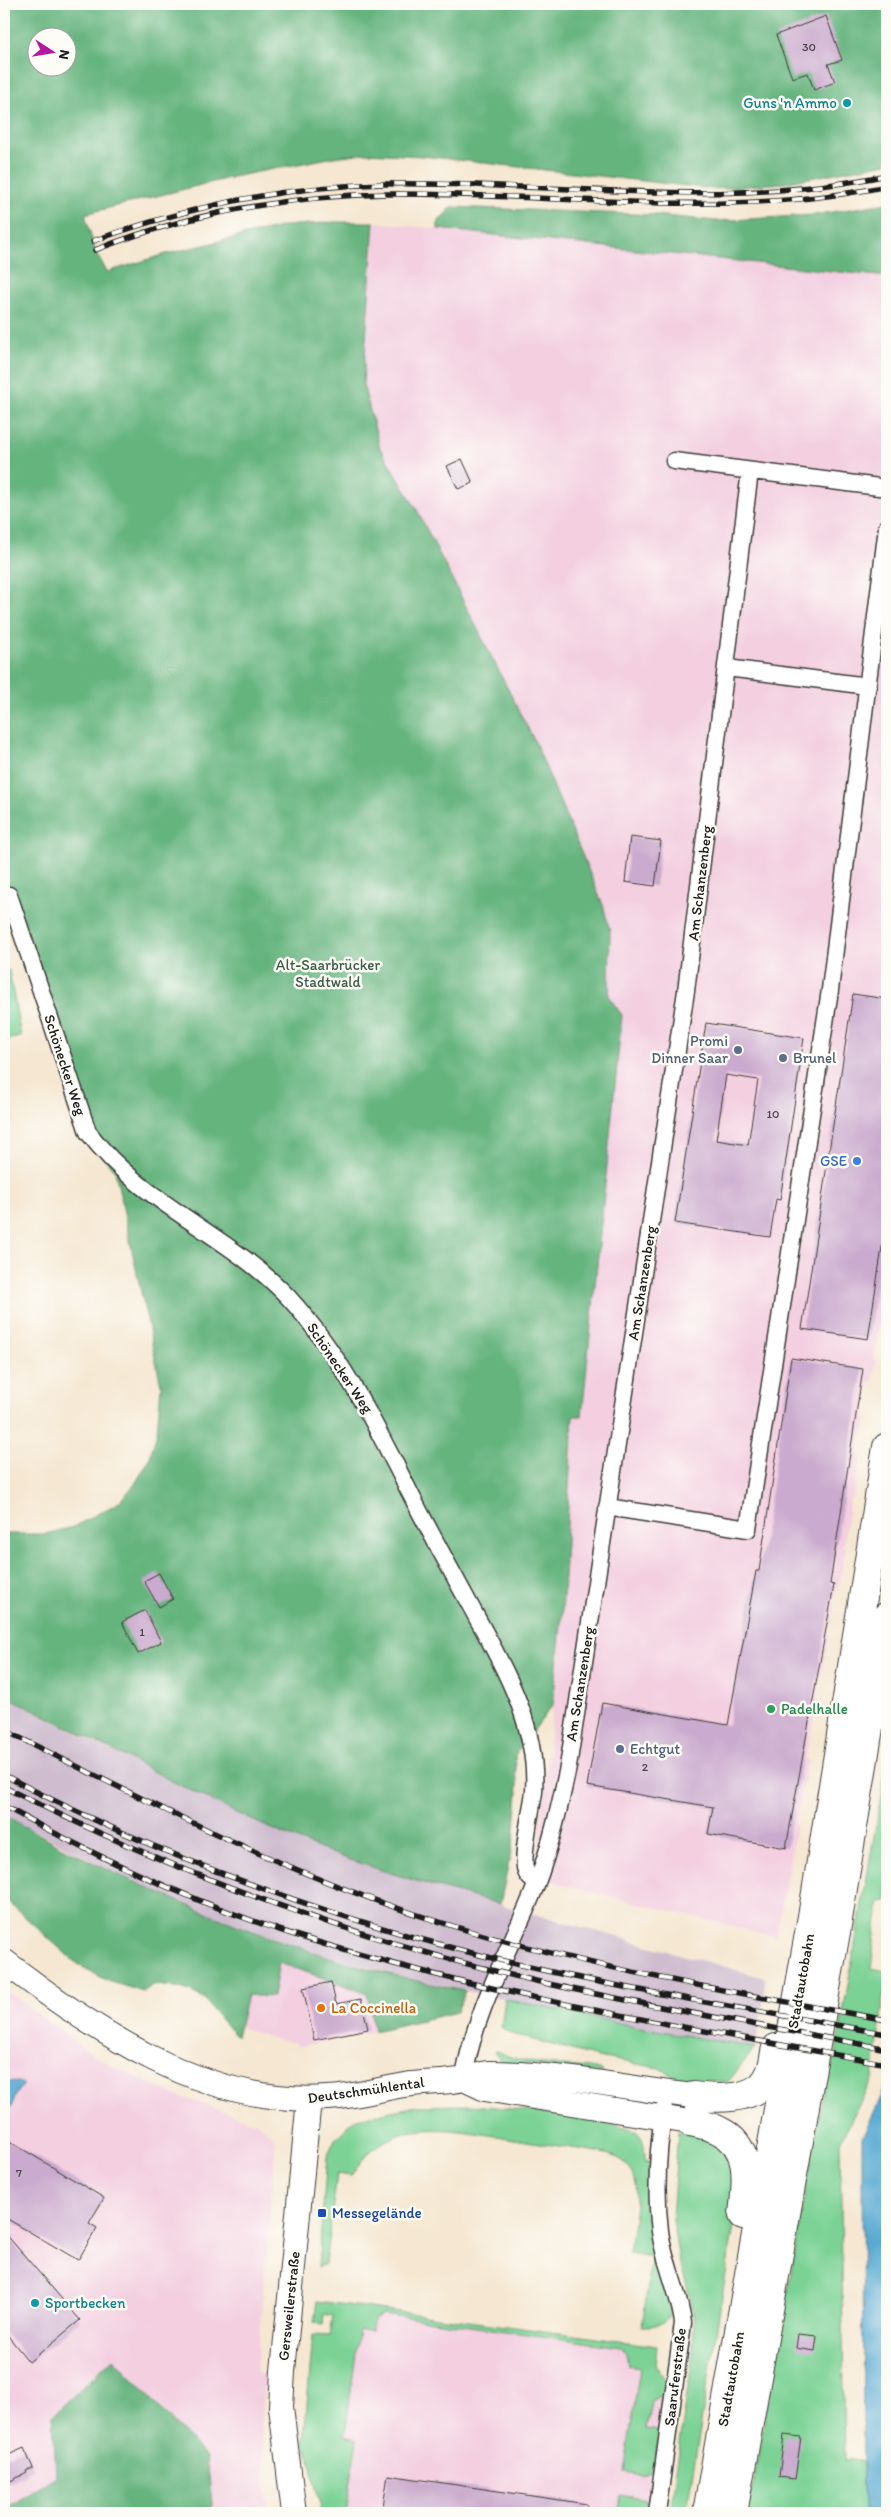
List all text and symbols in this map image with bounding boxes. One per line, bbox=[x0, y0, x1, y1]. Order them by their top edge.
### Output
north arrow bbox=[28, 28, 78, 78]
house number: 30 bbox=[802, 40, 816, 54]
text: N bbox=[55, 48, 74, 61]
place label: Guns 'n Ammo bbox=[743, 94, 837, 112]
marker: Guns 'n Ammo bbox=[841, 97, 853, 109]
street label: Am Schanzenberg bbox=[684, 824, 716, 942]
park label: Alt-Saarbrücker Stadtwald bbox=[276, 956, 380, 991]
street label: Schönecker Weg bbox=[40, 1012, 90, 1118]
place label: Promi Dinner Saar bbox=[651, 1032, 728, 1067]
marker: Promi Dinner Saar bbox=[732, 1044, 744, 1056]
place label: Brunel bbox=[793, 1049, 837, 1067]
marker: Brunel bbox=[777, 1052, 789, 1064]
house number: 10 bbox=[767, 1107, 779, 1121]
place label: GSE bbox=[820, 1152, 847, 1170]
marker: GSE bbox=[851, 1155, 863, 1167]
street label: Am Schanzenberg bbox=[624, 1224, 660, 1342]
street label: Schönecker Weg bbox=[303, 1319, 377, 1417]
house number: 1 bbox=[139, 1625, 145, 1639]
street label: Am Schanzenberg bbox=[562, 1625, 598, 1743]
place label: Padelhalle bbox=[781, 1700, 848, 1718]
marker: Padelhalle bbox=[765, 1703, 777, 1715]
place label: Echtgut bbox=[630, 1740, 681, 1758]
marker: Echtgut bbox=[614, 1743, 626, 1755]
house number: 2 bbox=[642, 1760, 649, 1774]
street label: Stadtautobahn bbox=[784, 1932, 818, 2030]
place label: La Coccinella bbox=[331, 1999, 417, 2017]
marker: La Coccinella bbox=[315, 2002, 327, 2014]
street label: Deutschmühlental bbox=[306, 2073, 426, 2107]
house number: 7 bbox=[16, 2166, 22, 2180]
place label: Messegelände bbox=[332, 2204, 422, 2222]
marker: Messegelände bbox=[316, 2207, 328, 2219]
street label: Gersweilerstraße bbox=[274, 2250, 304, 2362]
place label: Sportbecken bbox=[45, 2294, 126, 2312]
marker: Sportbecken bbox=[29, 2297, 41, 2309]
street label: Saaruferstraße bbox=[660, 2327, 690, 2427]
street label: Stadtautobahn bbox=[714, 2330, 748, 2428]

